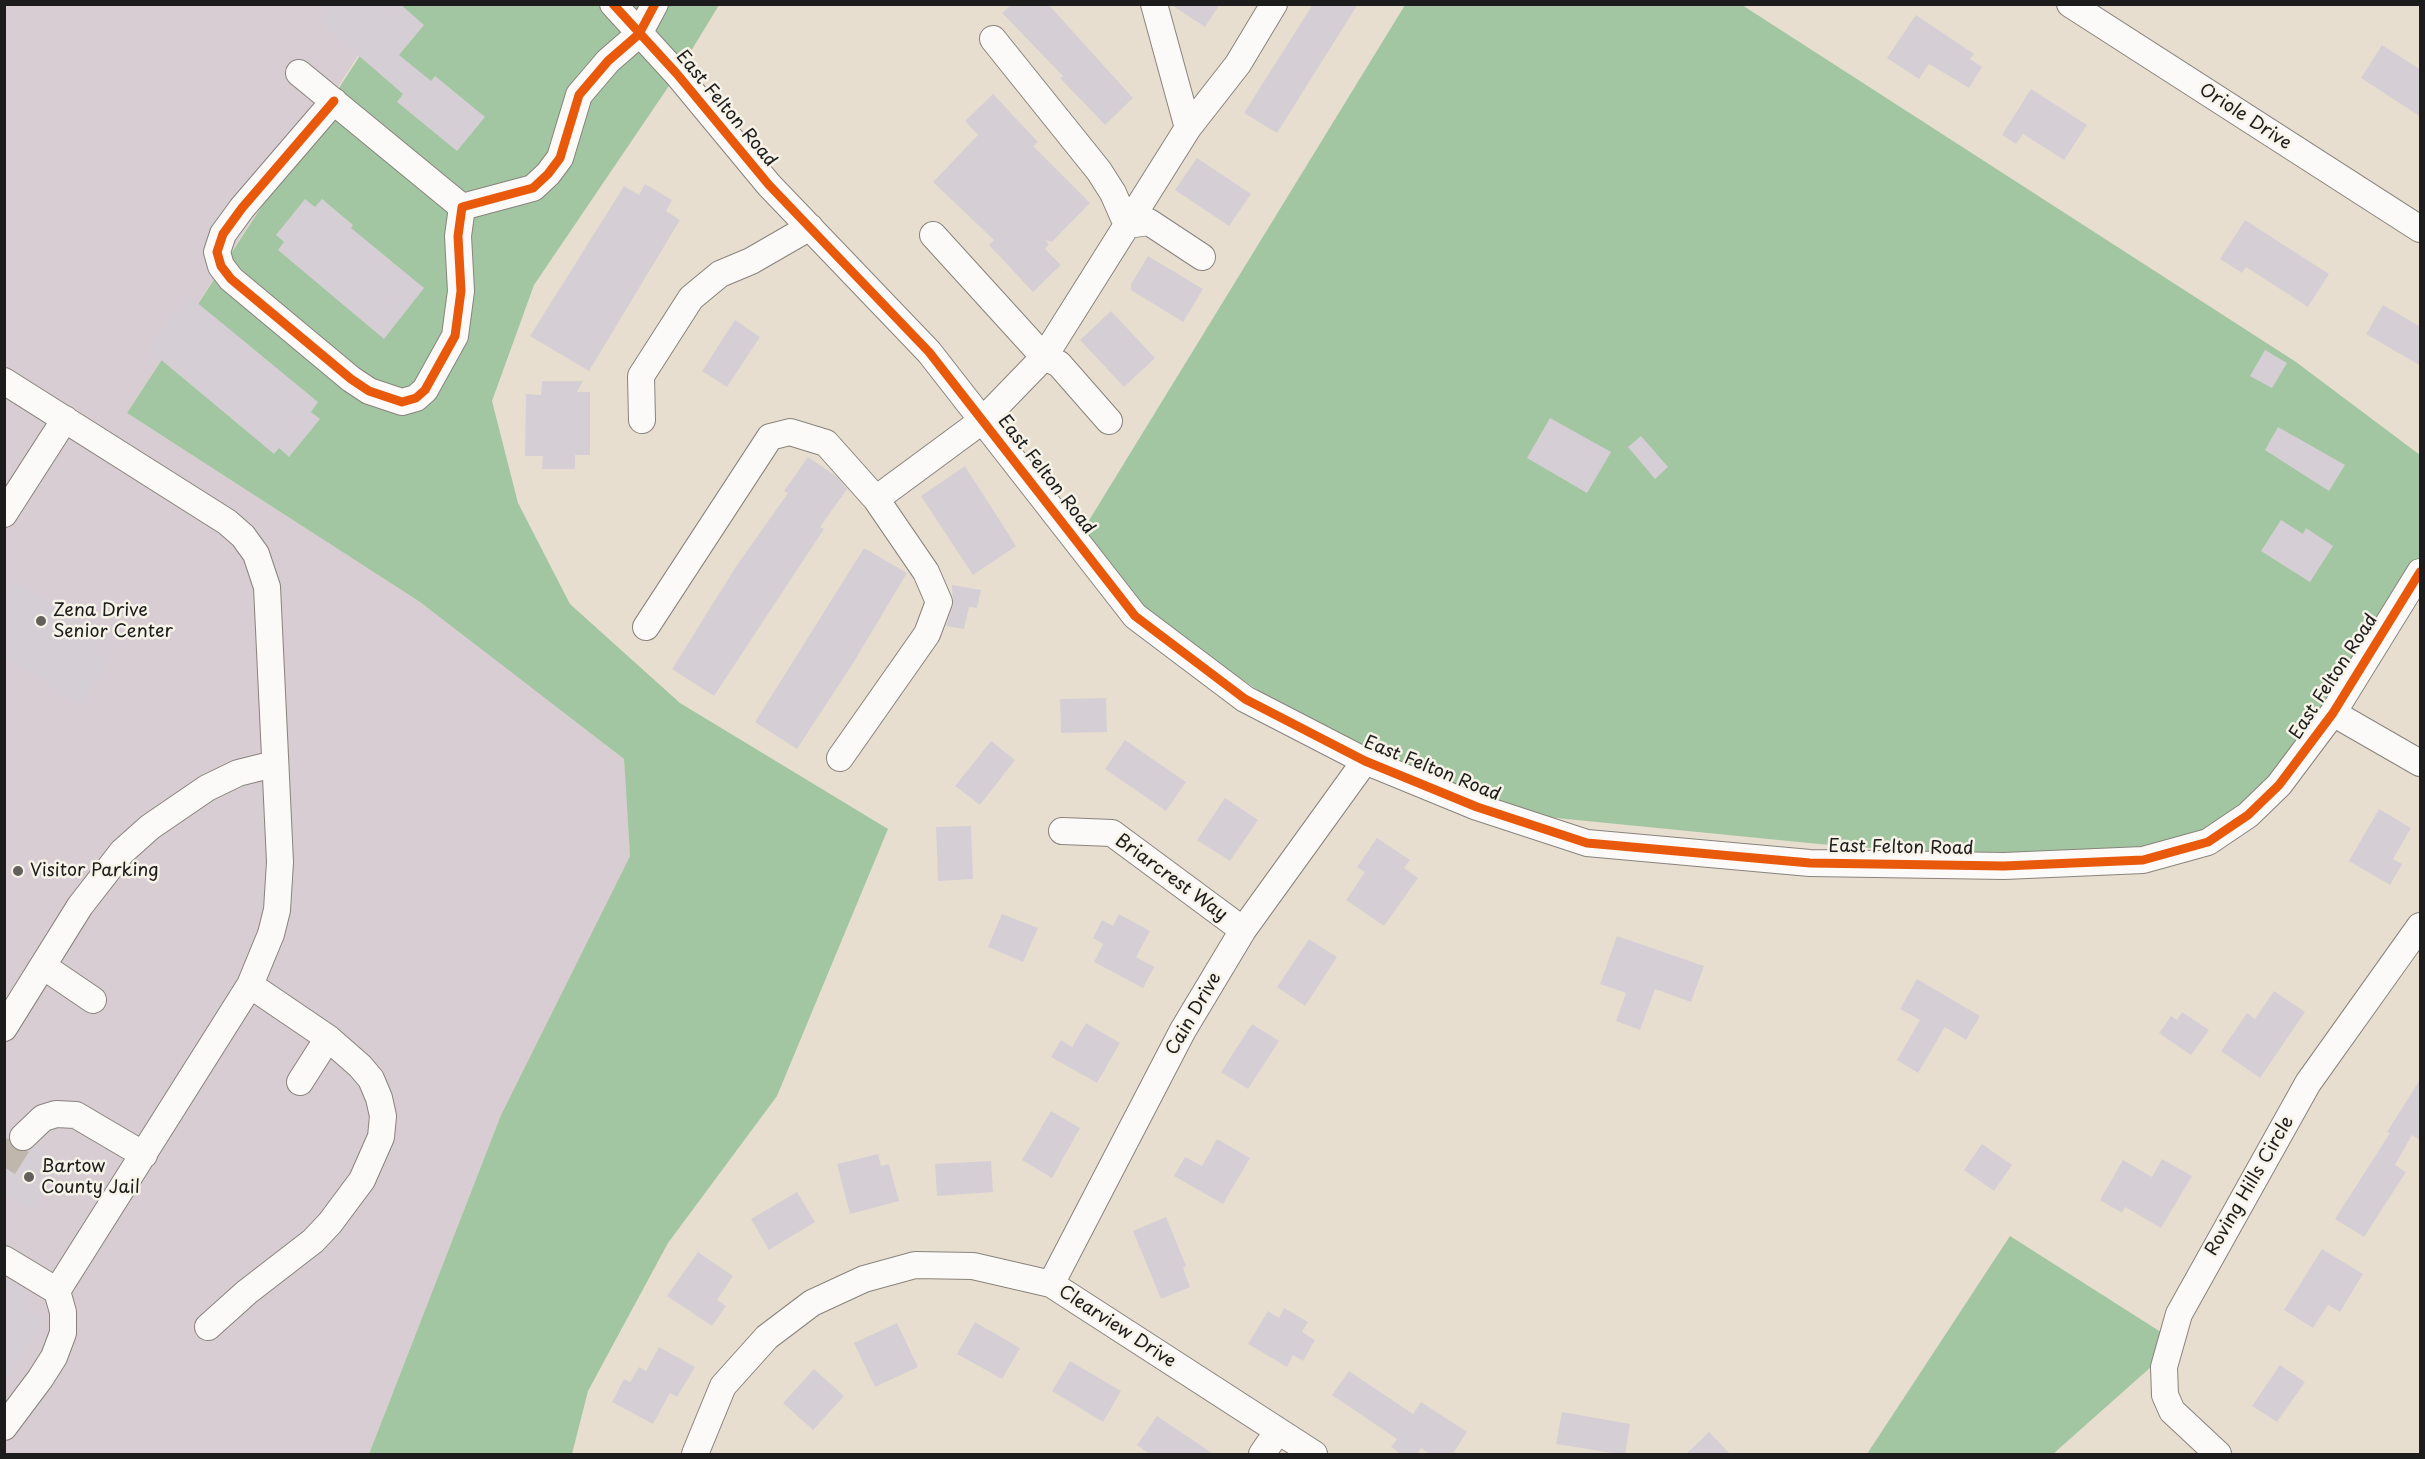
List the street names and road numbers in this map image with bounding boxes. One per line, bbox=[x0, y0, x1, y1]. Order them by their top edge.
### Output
street label: East Felton Road bbox=[671, 46, 781, 172]
street label: Oriole Drive bbox=[2195, 79, 2295, 155]
street label: East Felton Road bbox=[993, 411, 1099, 539]
street label: East Felton Road bbox=[2285, 610, 2383, 744]
street label: East Felton Road bbox=[1361, 732, 1503, 806]
street label: Briarcrest Way bbox=[1111, 830, 1231, 926]
street label: East Felton Road bbox=[1828, 836, 1974, 860]
street label: Cain Drive bbox=[1162, 969, 1226, 1059]
street label: Roving Hills Circle bbox=[2201, 1112, 2299, 1260]
street label: Clearview Drive bbox=[1054, 1281, 1180, 1373]

